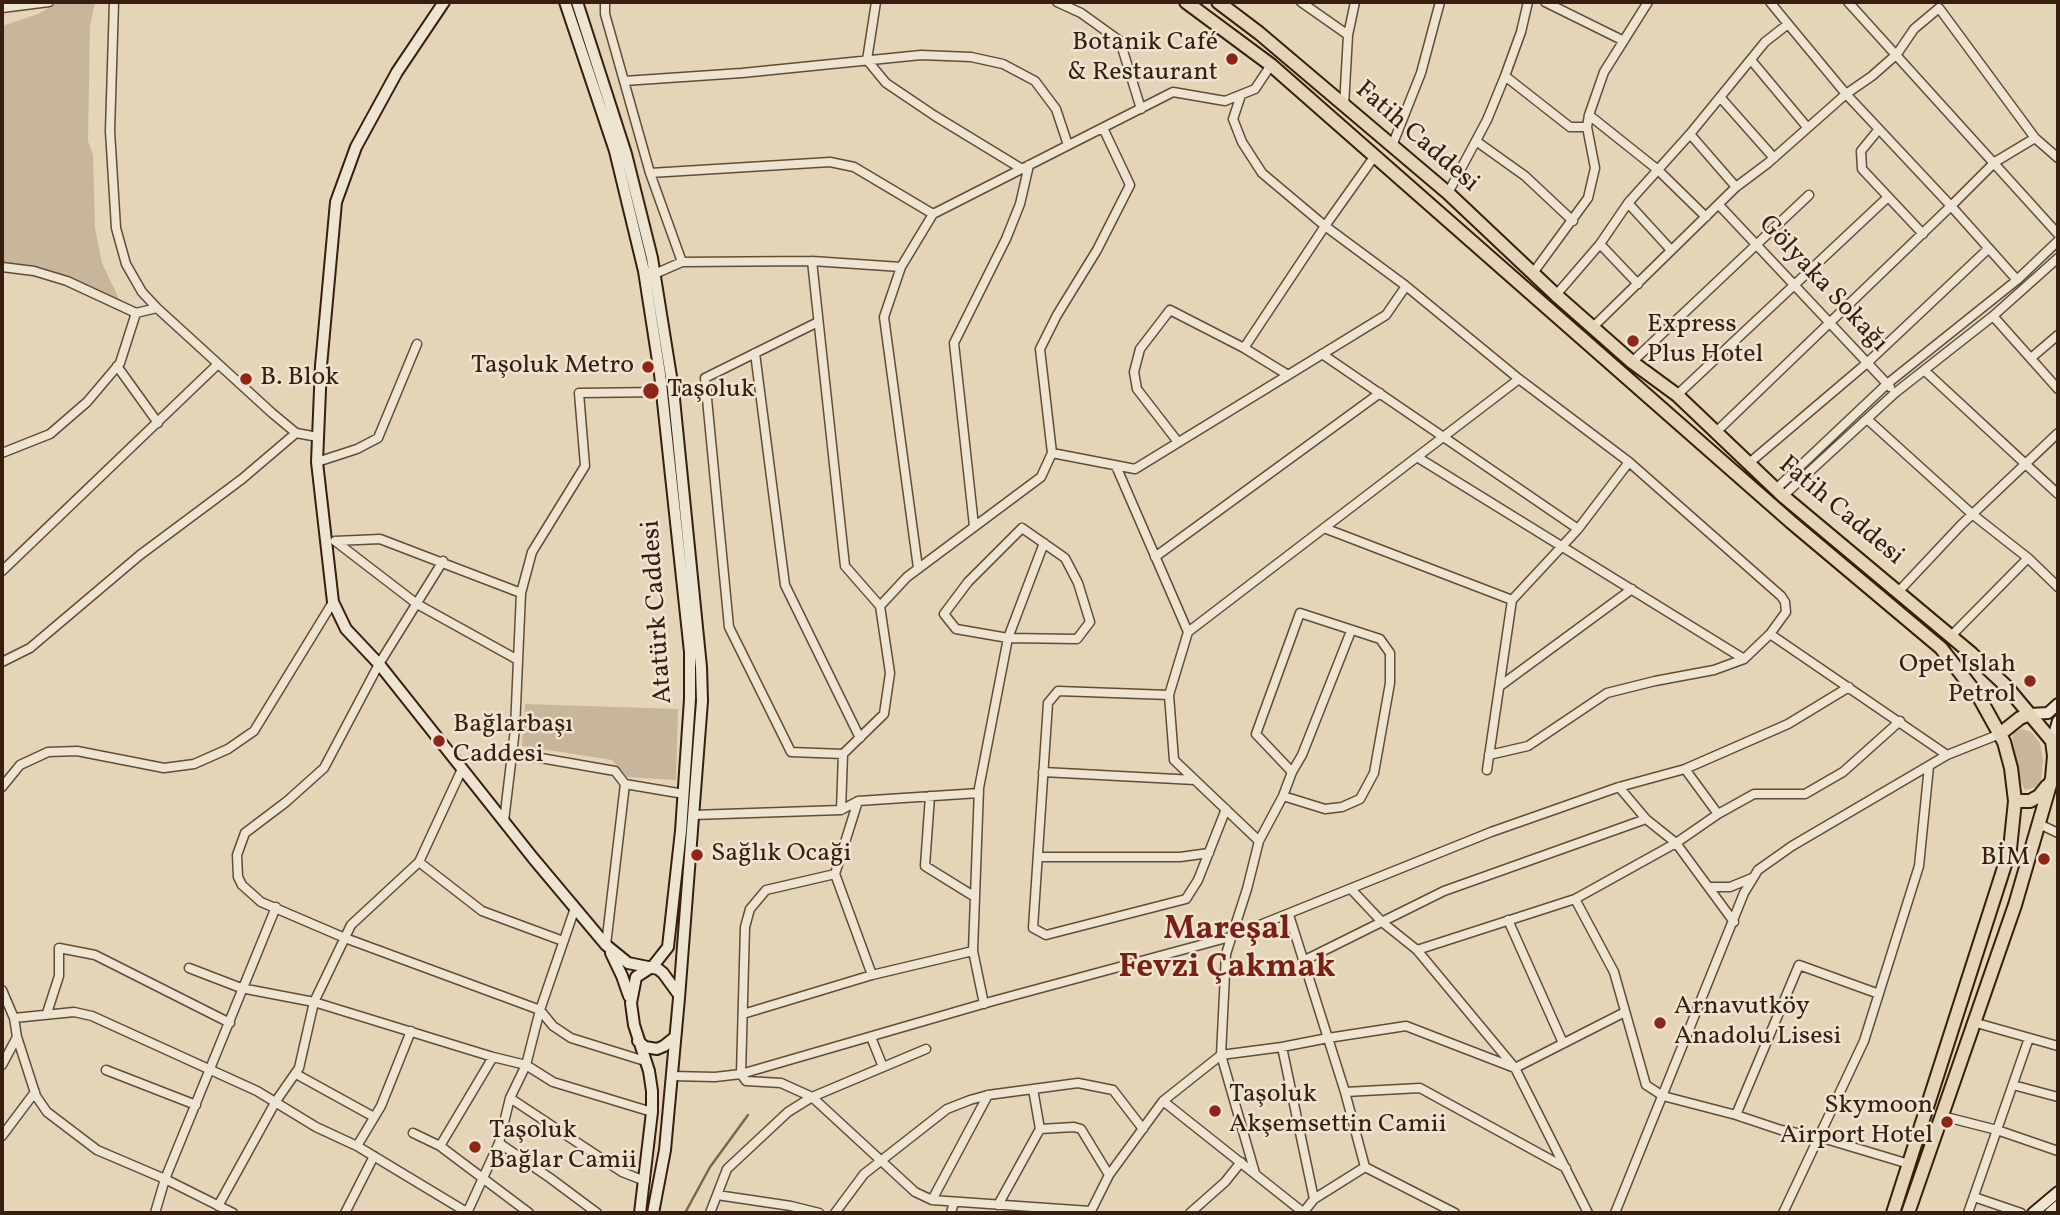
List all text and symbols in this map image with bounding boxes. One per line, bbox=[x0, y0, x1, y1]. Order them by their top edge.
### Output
place label: Botanik Café & Restaurant bbox=[1068, 28, 1218, 90]
marker: Botanik Café & Restaurant bbox=[1224, 51, 1240, 67]
street label: Fatih Caddesi bbox=[1348, 76, 1484, 200]
street label: Gölyaka Sokağı bbox=[1751, 210, 1893, 360]
place label: Express Plus Hotel bbox=[1647, 310, 1763, 372]
marker: Express Plus Hotel bbox=[1625, 333, 1641, 349]
place label: Taşoluk Metro bbox=[471, 351, 634, 383]
marker: Taşoluk Metro bbox=[640, 359, 656, 375]
place label: B. Blok bbox=[260, 363, 339, 395]
marker: B. Blok bbox=[238, 371, 254, 387]
place label: Taşoluk bbox=[667, 375, 755, 407]
marker: Taşoluk bbox=[641, 381, 661, 401]
street label: Fatih Caddesi bbox=[1771, 451, 1909, 573]
street label: Atatürk Caddesi bbox=[637, 519, 681, 705]
place label: Opet Islah Petrol bbox=[1899, 650, 2016, 712]
marker: Opet Islah Petrol bbox=[2022, 673, 2038, 689]
place label: Bağlarbaşı Caddesi bbox=[453, 710, 573, 772]
marker: Bağlarbaşı Caddesi bbox=[431, 733, 447, 749]
place label: Sağlık Ocaği bbox=[711, 839, 851, 871]
place label: BİM bbox=[1980, 843, 2030, 875]
marker: Sağlık Ocaği bbox=[689, 847, 705, 863]
marker: BİM bbox=[2036, 851, 2052, 867]
district label: Mareşal Fevzi Çakmak bbox=[1119, 912, 1335, 990]
place label: Arnavutköy Anadolu Lisesi bbox=[1674, 992, 1841, 1054]
marker: Arnavutköy Anadolu Lisesi bbox=[1652, 1015, 1668, 1031]
place label: Taşoluk Akşemsettin Camii bbox=[1229, 1080, 1447, 1142]
place label: Skymoon Airport Hotel bbox=[1780, 1091, 1933, 1152]
marker: Taşoluk Akşemsettin Camii bbox=[1207, 1103, 1223, 1119]
marker: Skymoon Airport Hotel bbox=[1939, 1114, 1955, 1130]
place label: Taşoluk Bağlar Camii bbox=[489, 1116, 637, 1178]
marker: Taşoluk Bağlar Camii bbox=[467, 1139, 483, 1155]

